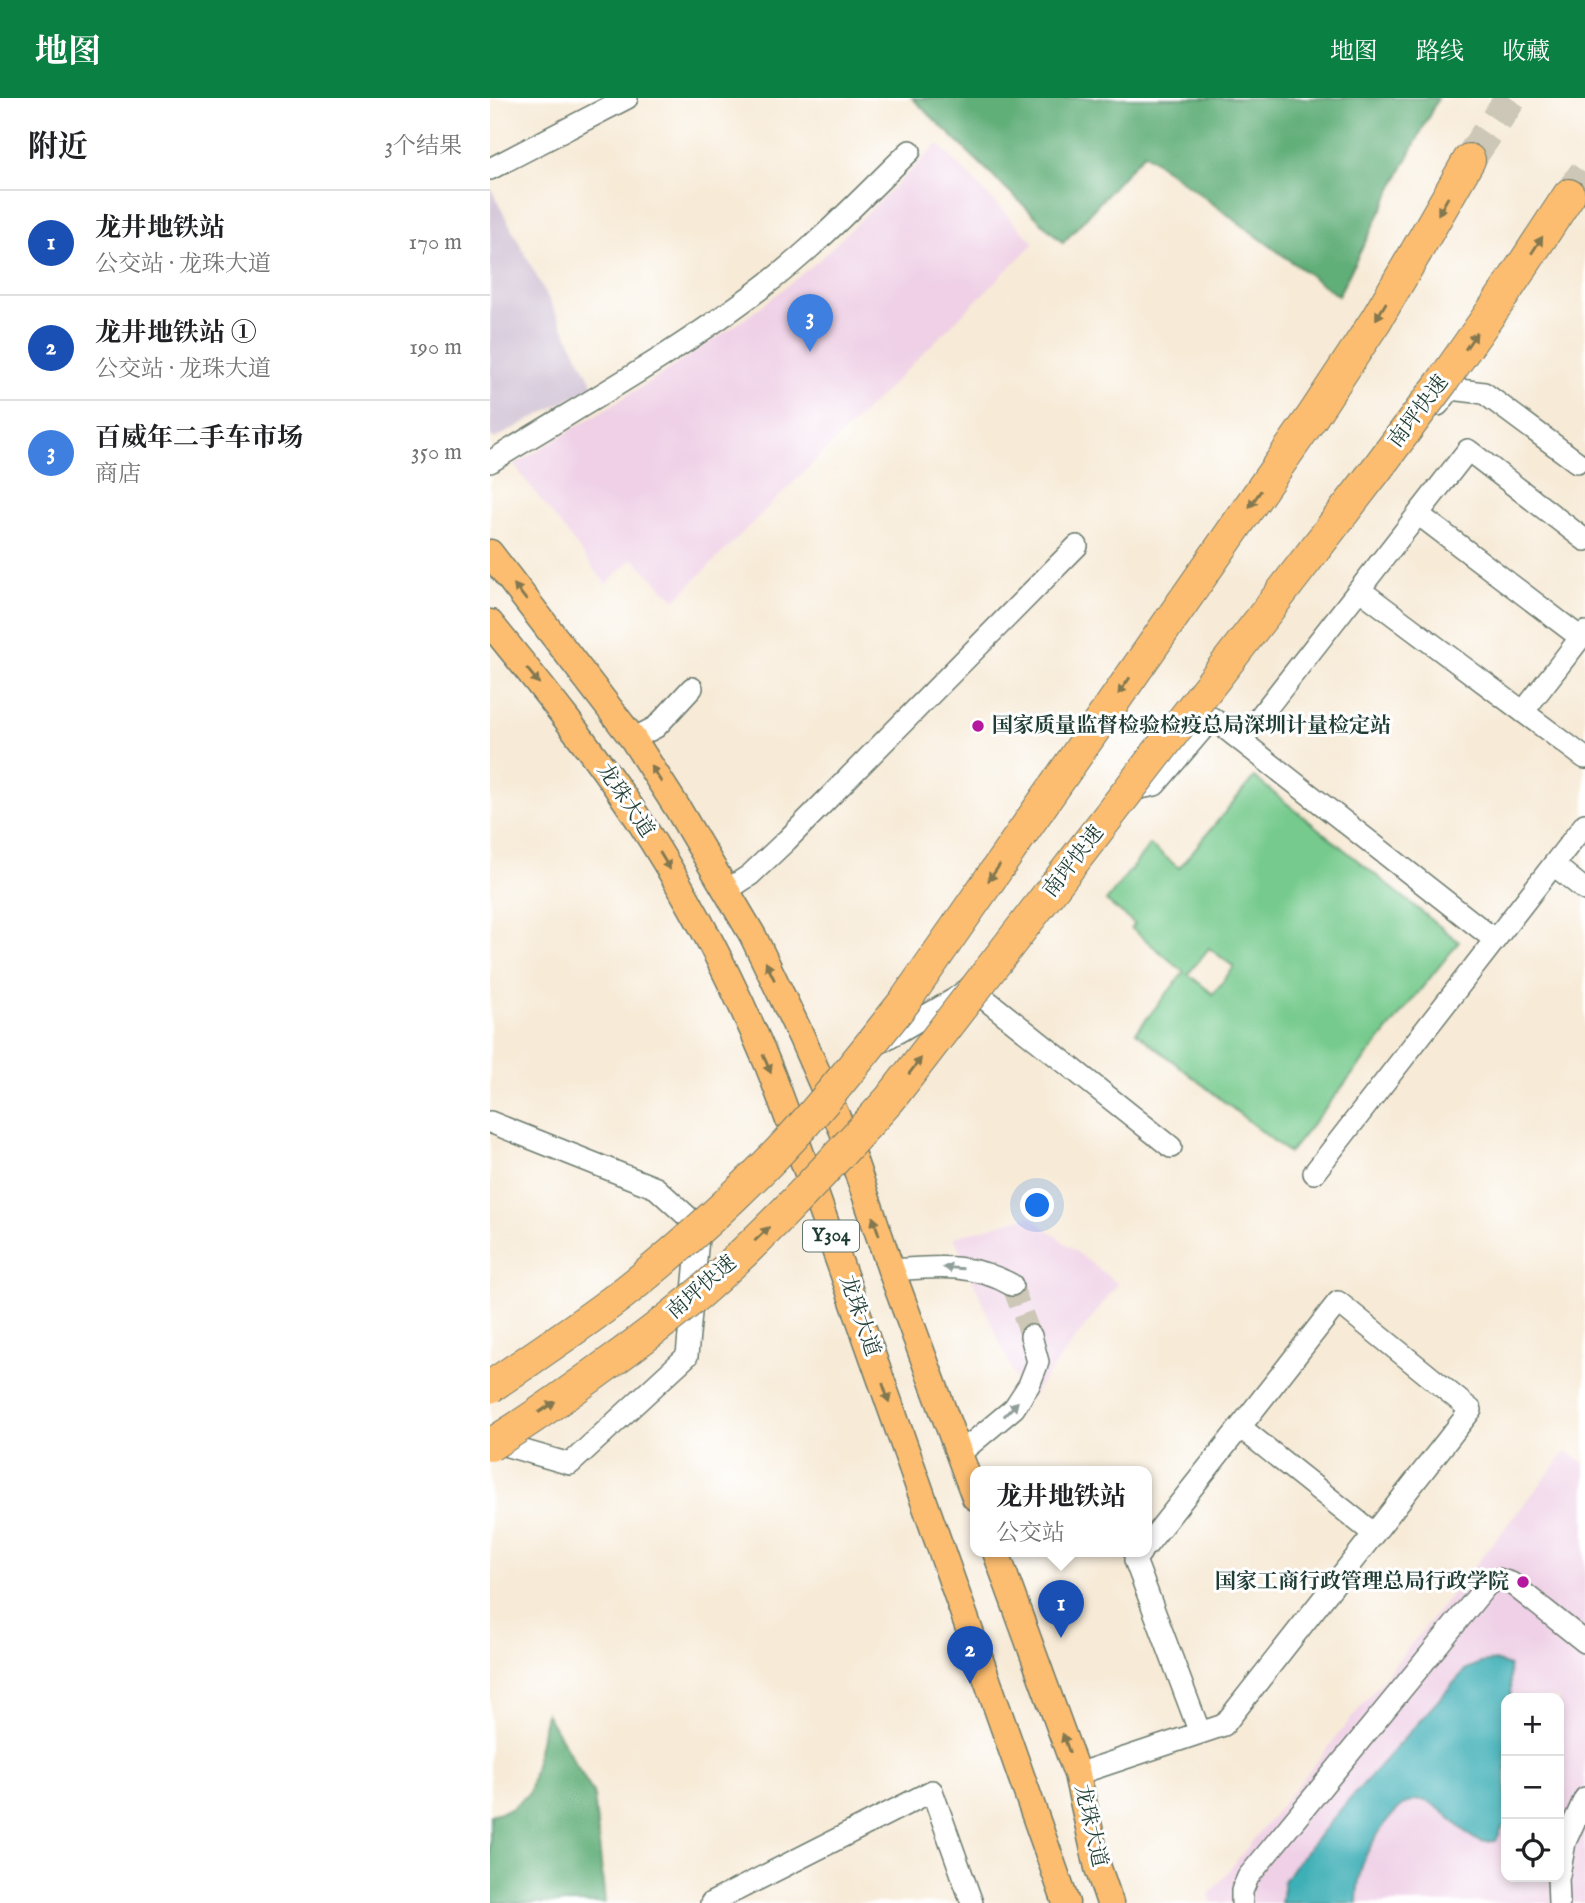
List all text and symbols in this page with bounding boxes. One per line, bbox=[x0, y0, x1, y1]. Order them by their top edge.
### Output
text: 地图 bbox=[35, 32, 101, 74]
text: 地图 bbox=[1330, 37, 1378, 68]
text: 路线 bbox=[1416, 37, 1464, 68]
text: 收藏 bbox=[1502, 37, 1550, 68]
text: 附近 bbox=[28, 129, 88, 167]
text: 3个结果 bbox=[384, 132, 462, 161]
one-way arrow bbox=[1437, 196, 1449, 216]
text: 龙井地铁站 bbox=[95, 212, 225, 245]
text: 1 bbox=[47, 228, 55, 257]
text: 170 m bbox=[409, 228, 462, 257]
one-way arrow bbox=[1530, 235, 1543, 255]
text: 公交站 · 龙珠大道 bbox=[95, 250, 271, 279]
pin: 3 bbox=[787, 294, 833, 352]
one-way arrow bbox=[1375, 301, 1388, 320]
text: 龙井地铁站 ① bbox=[95, 317, 257, 350]
one-way arrow bbox=[1464, 332, 1478, 350]
text: 2 bbox=[46, 333, 56, 362]
text: 190 m bbox=[409, 333, 462, 362]
text: 公交站 · 龙珠大道 bbox=[95, 355, 271, 384]
street label: 南坪快速 bbox=[1383, 370, 1455, 454]
text: 百威年二手车市场 bbox=[95, 422, 303, 455]
text: 3 bbox=[47, 438, 55, 467]
text: 350 m bbox=[411, 438, 462, 467]
text: 商店 bbox=[95, 460, 141, 489]
one-way arrow bbox=[1248, 490, 1262, 508]
one-way arrow bbox=[513, 583, 527, 601]
one-way arrow bbox=[525, 667, 540, 685]
one-way arrow bbox=[1117, 677, 1131, 695]
place label: 国家质量监督检验检疫总局深圳计量检定站 bbox=[992, 713, 1391, 740]
marker: 国家质量监督检验检疫总局深圳计量检定站 bbox=[970, 718, 986, 734]
street label: 龙珠大道 bbox=[590, 759, 660, 843]
one-way arrow bbox=[649, 765, 663, 783]
street label: 南坪快速 bbox=[1038, 821, 1110, 903]
one-way arrow bbox=[658, 852, 671, 871]
one-way arrow bbox=[987, 864, 1001, 882]
one-way arrow bbox=[764, 961, 775, 981]
one-way arrow bbox=[762, 1054, 773, 1075]
one-way arrow bbox=[908, 1058, 923, 1076]
your location bbox=[1020, 1188, 1054, 1222]
one-way arrow bbox=[870, 1215, 881, 1236]
road number: Y304 bbox=[803, 1220, 859, 1252]
one-way arrow bbox=[753, 1227, 770, 1243]
street label: 南坪快速 bbox=[661, 1250, 743, 1326]
one-way arrow bbox=[942, 1262, 964, 1273]
street label: 龙珠大道 bbox=[833, 1272, 885, 1360]
one-way arrow bbox=[881, 1383, 892, 1404]
one-way arrow bbox=[537, 1401, 557, 1414]
one-way arrow bbox=[1002, 1401, 1018, 1418]
popup bbox=[970, 1466, 1152, 1557]
text: 龙井地铁站 bbox=[996, 1481, 1126, 1514]
text: 公交站 bbox=[996, 1519, 1065, 1548]
place label: 国家工商行政管理总局行政学院 bbox=[1215, 1569, 1509, 1596]
marker: 国家工商行政管理总局行政学院 bbox=[1515, 1574, 1531, 1590]
pin: 1 bbox=[1038, 1580, 1084, 1638]
pin: 2 bbox=[947, 1626, 993, 1684]
map controls bbox=[1501, 1693, 1564, 1882]
button: + bbox=[1501, 1693, 1564, 1756]
one-way arrow bbox=[1060, 1733, 1071, 1754]
button: − bbox=[1501, 1756, 1564, 1819]
street label: 龙珠大道 bbox=[1067, 1782, 1113, 1870]
button: locate bbox=[1501, 1819, 1564, 1882]

